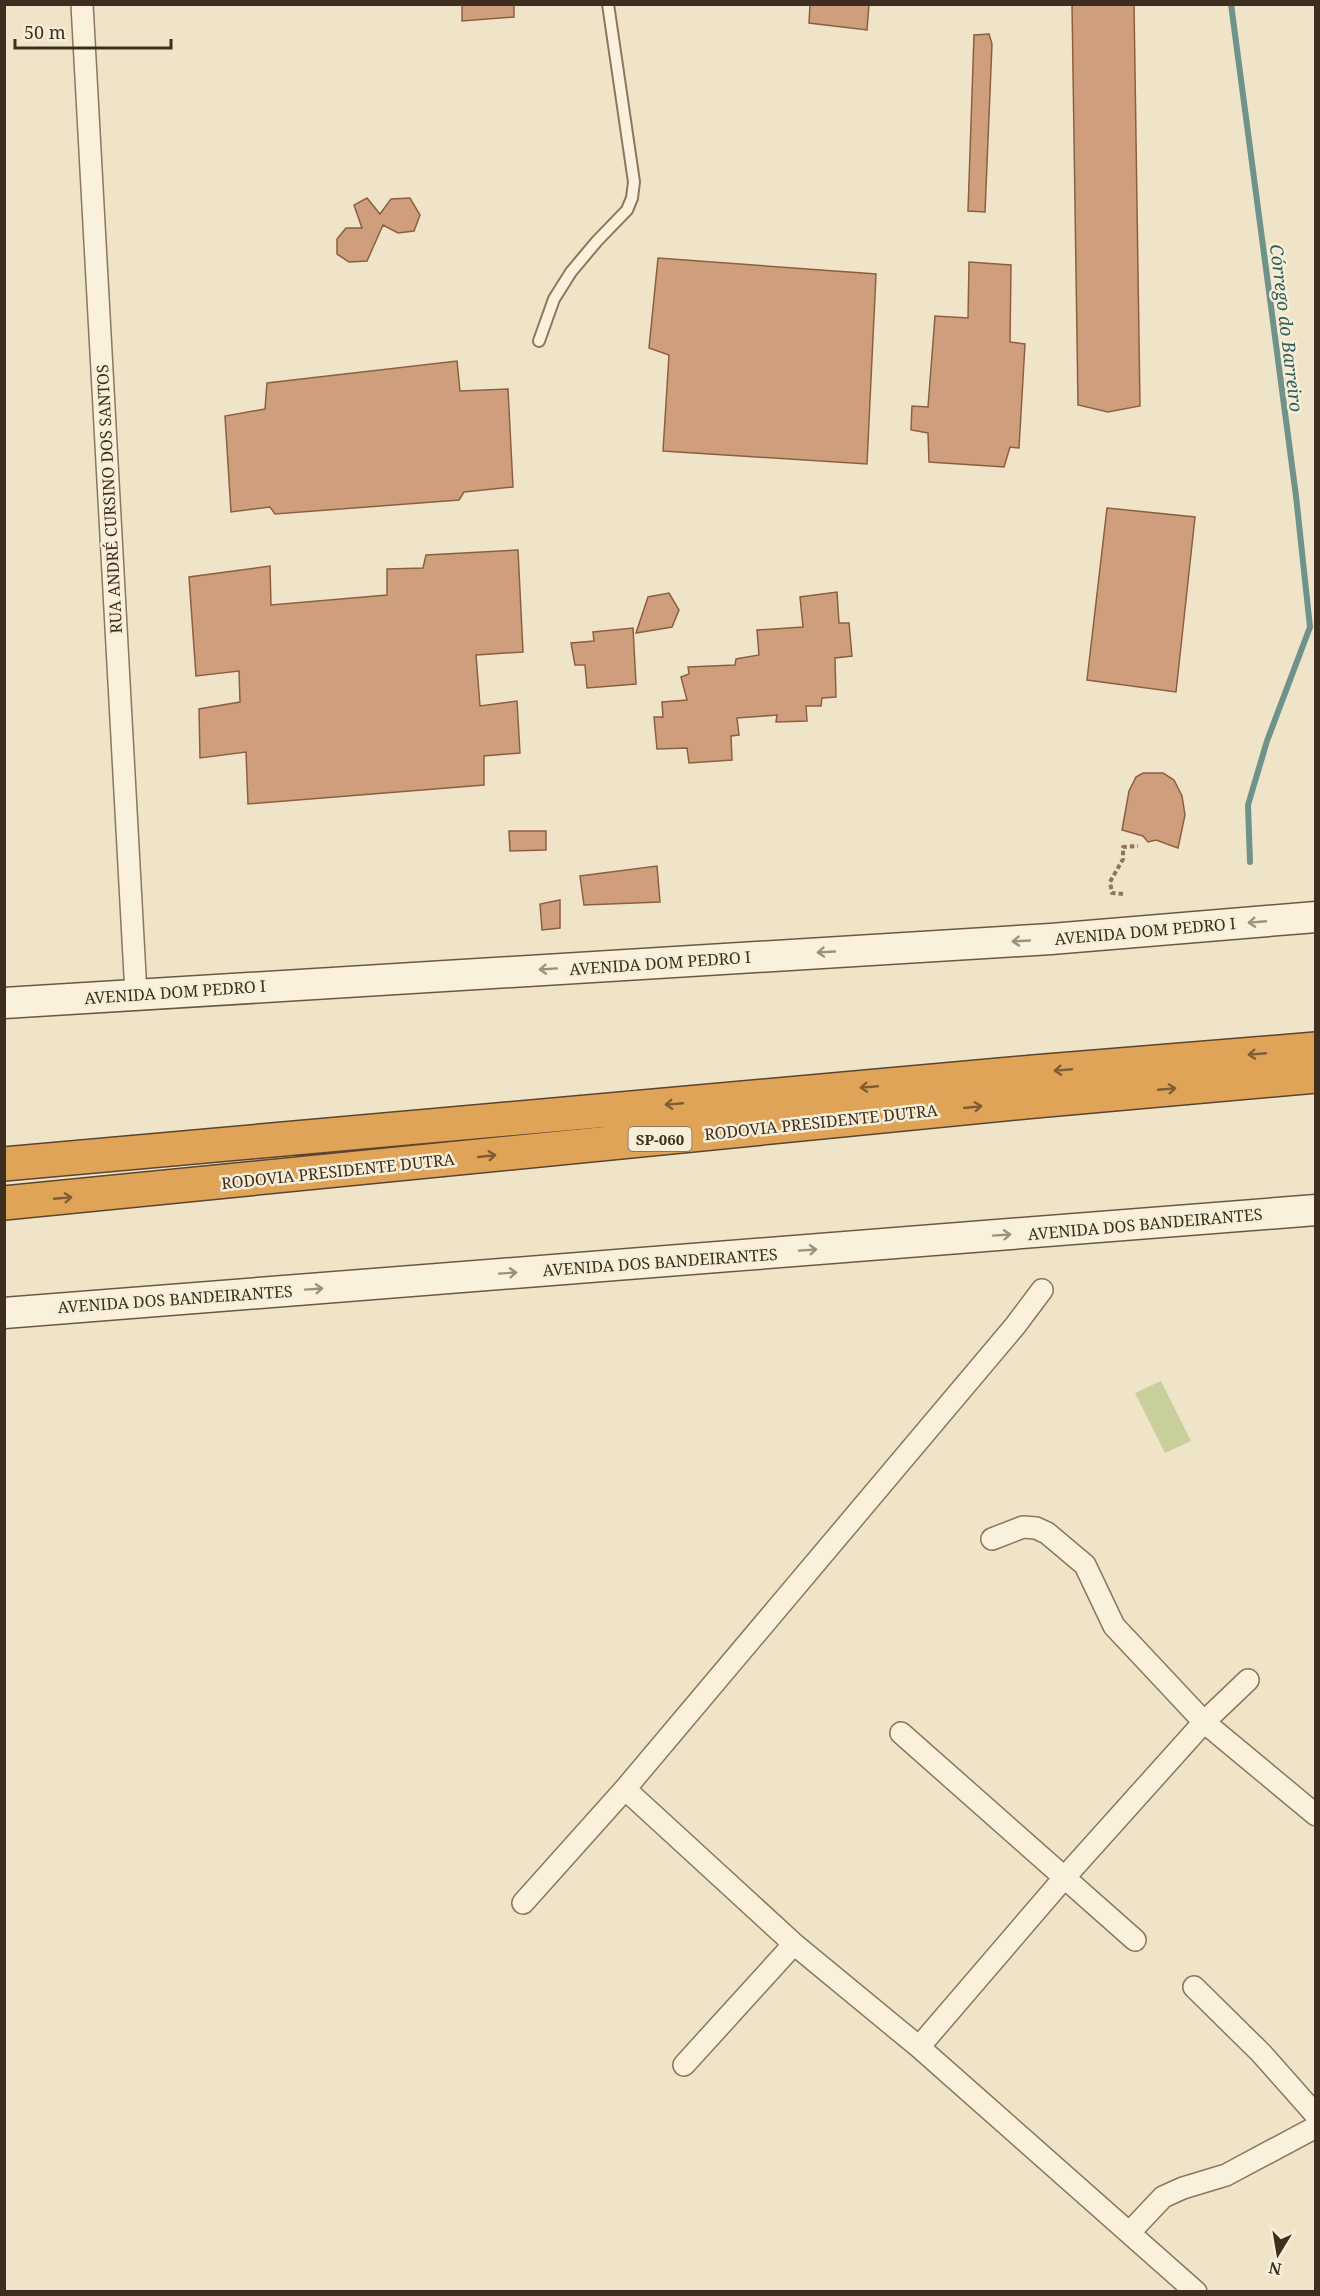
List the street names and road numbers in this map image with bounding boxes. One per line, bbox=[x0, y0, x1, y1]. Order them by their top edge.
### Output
street label: RUA ANDRÉ CURSINO DOS SANTOS bbox=[91, 364, 127, 634]
street label: AVENIDA DOM PEDRO I bbox=[1054, 912, 1237, 950]
street label: AVENIDA DOM PEDRO I bbox=[569, 946, 751, 980]
street label: AVENIDA DOM PEDRO I bbox=[84, 975, 266, 1009]
street label: RODOVIA PRESIDENTE DUTRA bbox=[703, 1099, 939, 1145]
road number: SP-060 bbox=[628, 1127, 692, 1151]
street label: RODOVIA PRESIDENTE DUTRA bbox=[220, 1148, 456, 1194]
street label: AVENIDA DOS BANDEIRANTES bbox=[1027, 1203, 1263, 1245]
street label: AVENIDA DOS BANDEIRANTES bbox=[542, 1243, 778, 1281]
street label: AVENIDA DOS BANDEIRANTES bbox=[57, 1280, 293, 1318]

